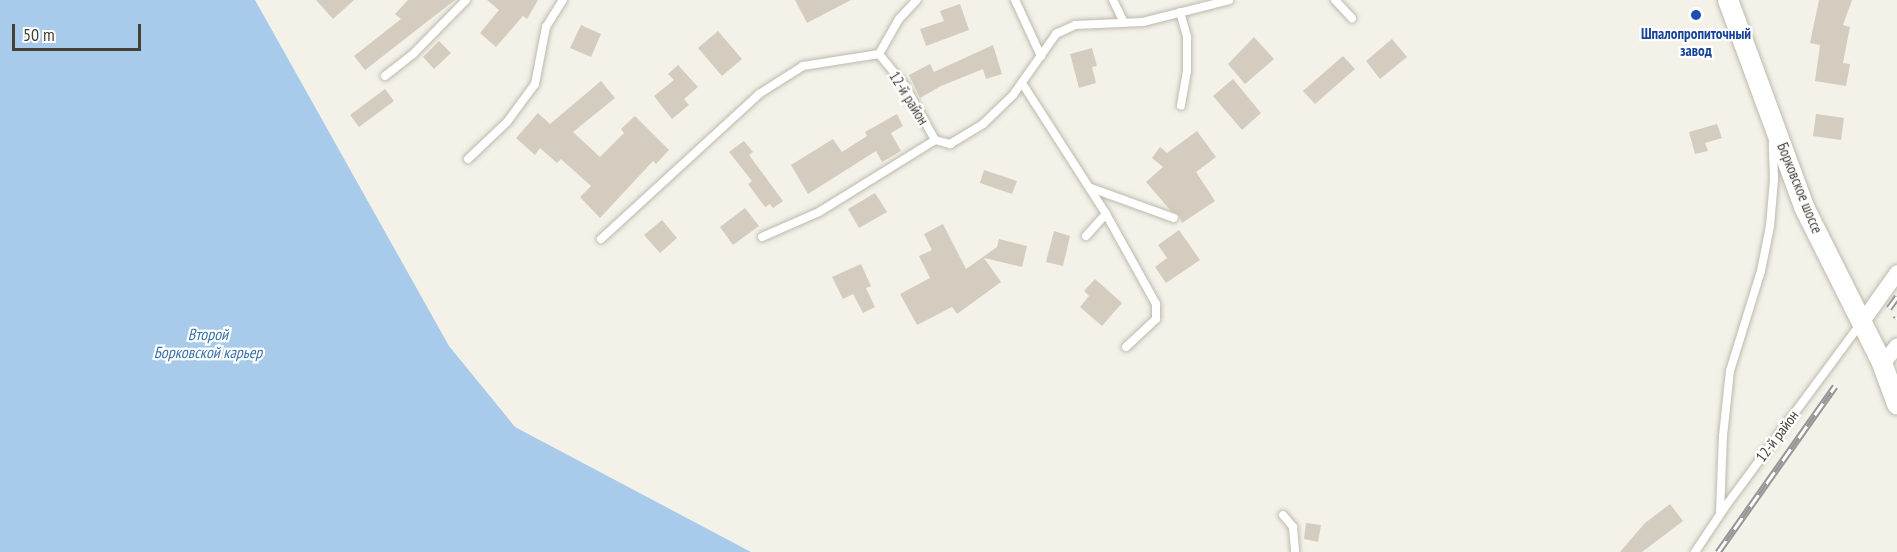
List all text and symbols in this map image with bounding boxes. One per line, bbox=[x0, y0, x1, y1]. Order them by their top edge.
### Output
marker: Шпалопропиточный завод bbox=[1689, 8, 1703, 22]
scale bar bbox=[15, 12, 144, 50]
text: 50 m bbox=[23, 23, 55, 46]
place label: Шпалопропиточный завод bbox=[1641, 24, 1751, 59]
street label: 12-й район bbox=[886, 68, 932, 128]
street label: Борковское шоссе bbox=[1774, 140, 1826, 236]
water label: Второй Борковской карьер bbox=[154, 324, 262, 362]
street label: 12-й район bbox=[1752, 407, 1802, 465]

